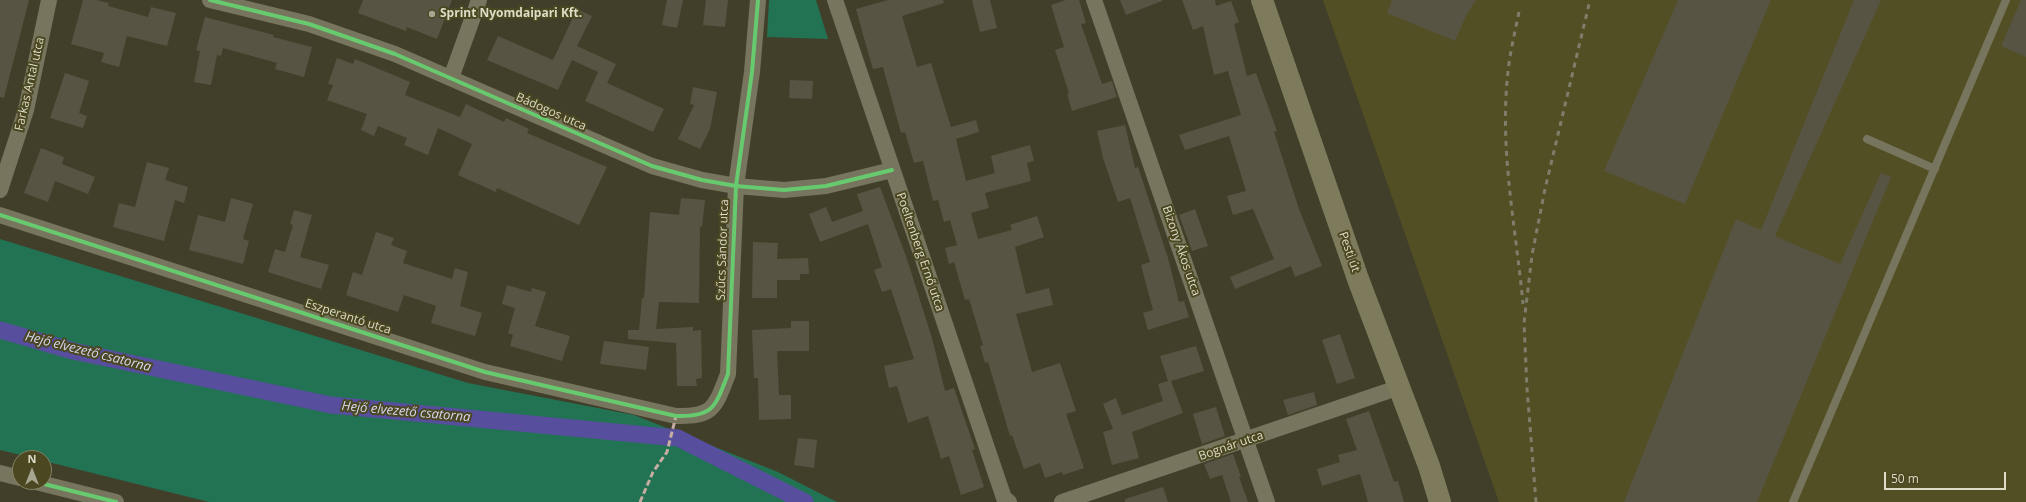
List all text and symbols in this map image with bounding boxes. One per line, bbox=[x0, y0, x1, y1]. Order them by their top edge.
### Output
place label: Sprint Nyomdaipari Kft. bbox=[440, 7, 582, 21]
marker: Sprint Nyomdaipari Kft. bbox=[427, 9, 437, 19]
street label: Farkas Antal utca bbox=[12, 36, 48, 132]
street label: Bádogos utca bbox=[514, 90, 588, 134]
street label: Poeltenberg Ernő utca bbox=[893, 191, 947, 313]
street label: Szűcs Sándor utca bbox=[714, 199, 732, 301]
street label: Bizony Ákos utca bbox=[1159, 204, 1203, 298]
street label: Pesti út bbox=[1335, 230, 1363, 274]
street label: Eszperantó utca bbox=[303, 296, 393, 338]
water label: Hejő elvezető csatorna bbox=[23, 329, 153, 375]
water label: Hejő elvezető csatorna bbox=[341, 399, 471, 425]
street label: Bognár utca bbox=[1197, 428, 1265, 464]
north arrow bbox=[12, 450, 52, 490]
text: N bbox=[28, 451, 36, 466]
scale bar bbox=[1886, 464, 2008, 490]
text: 50 m bbox=[1891, 470, 1919, 487]

